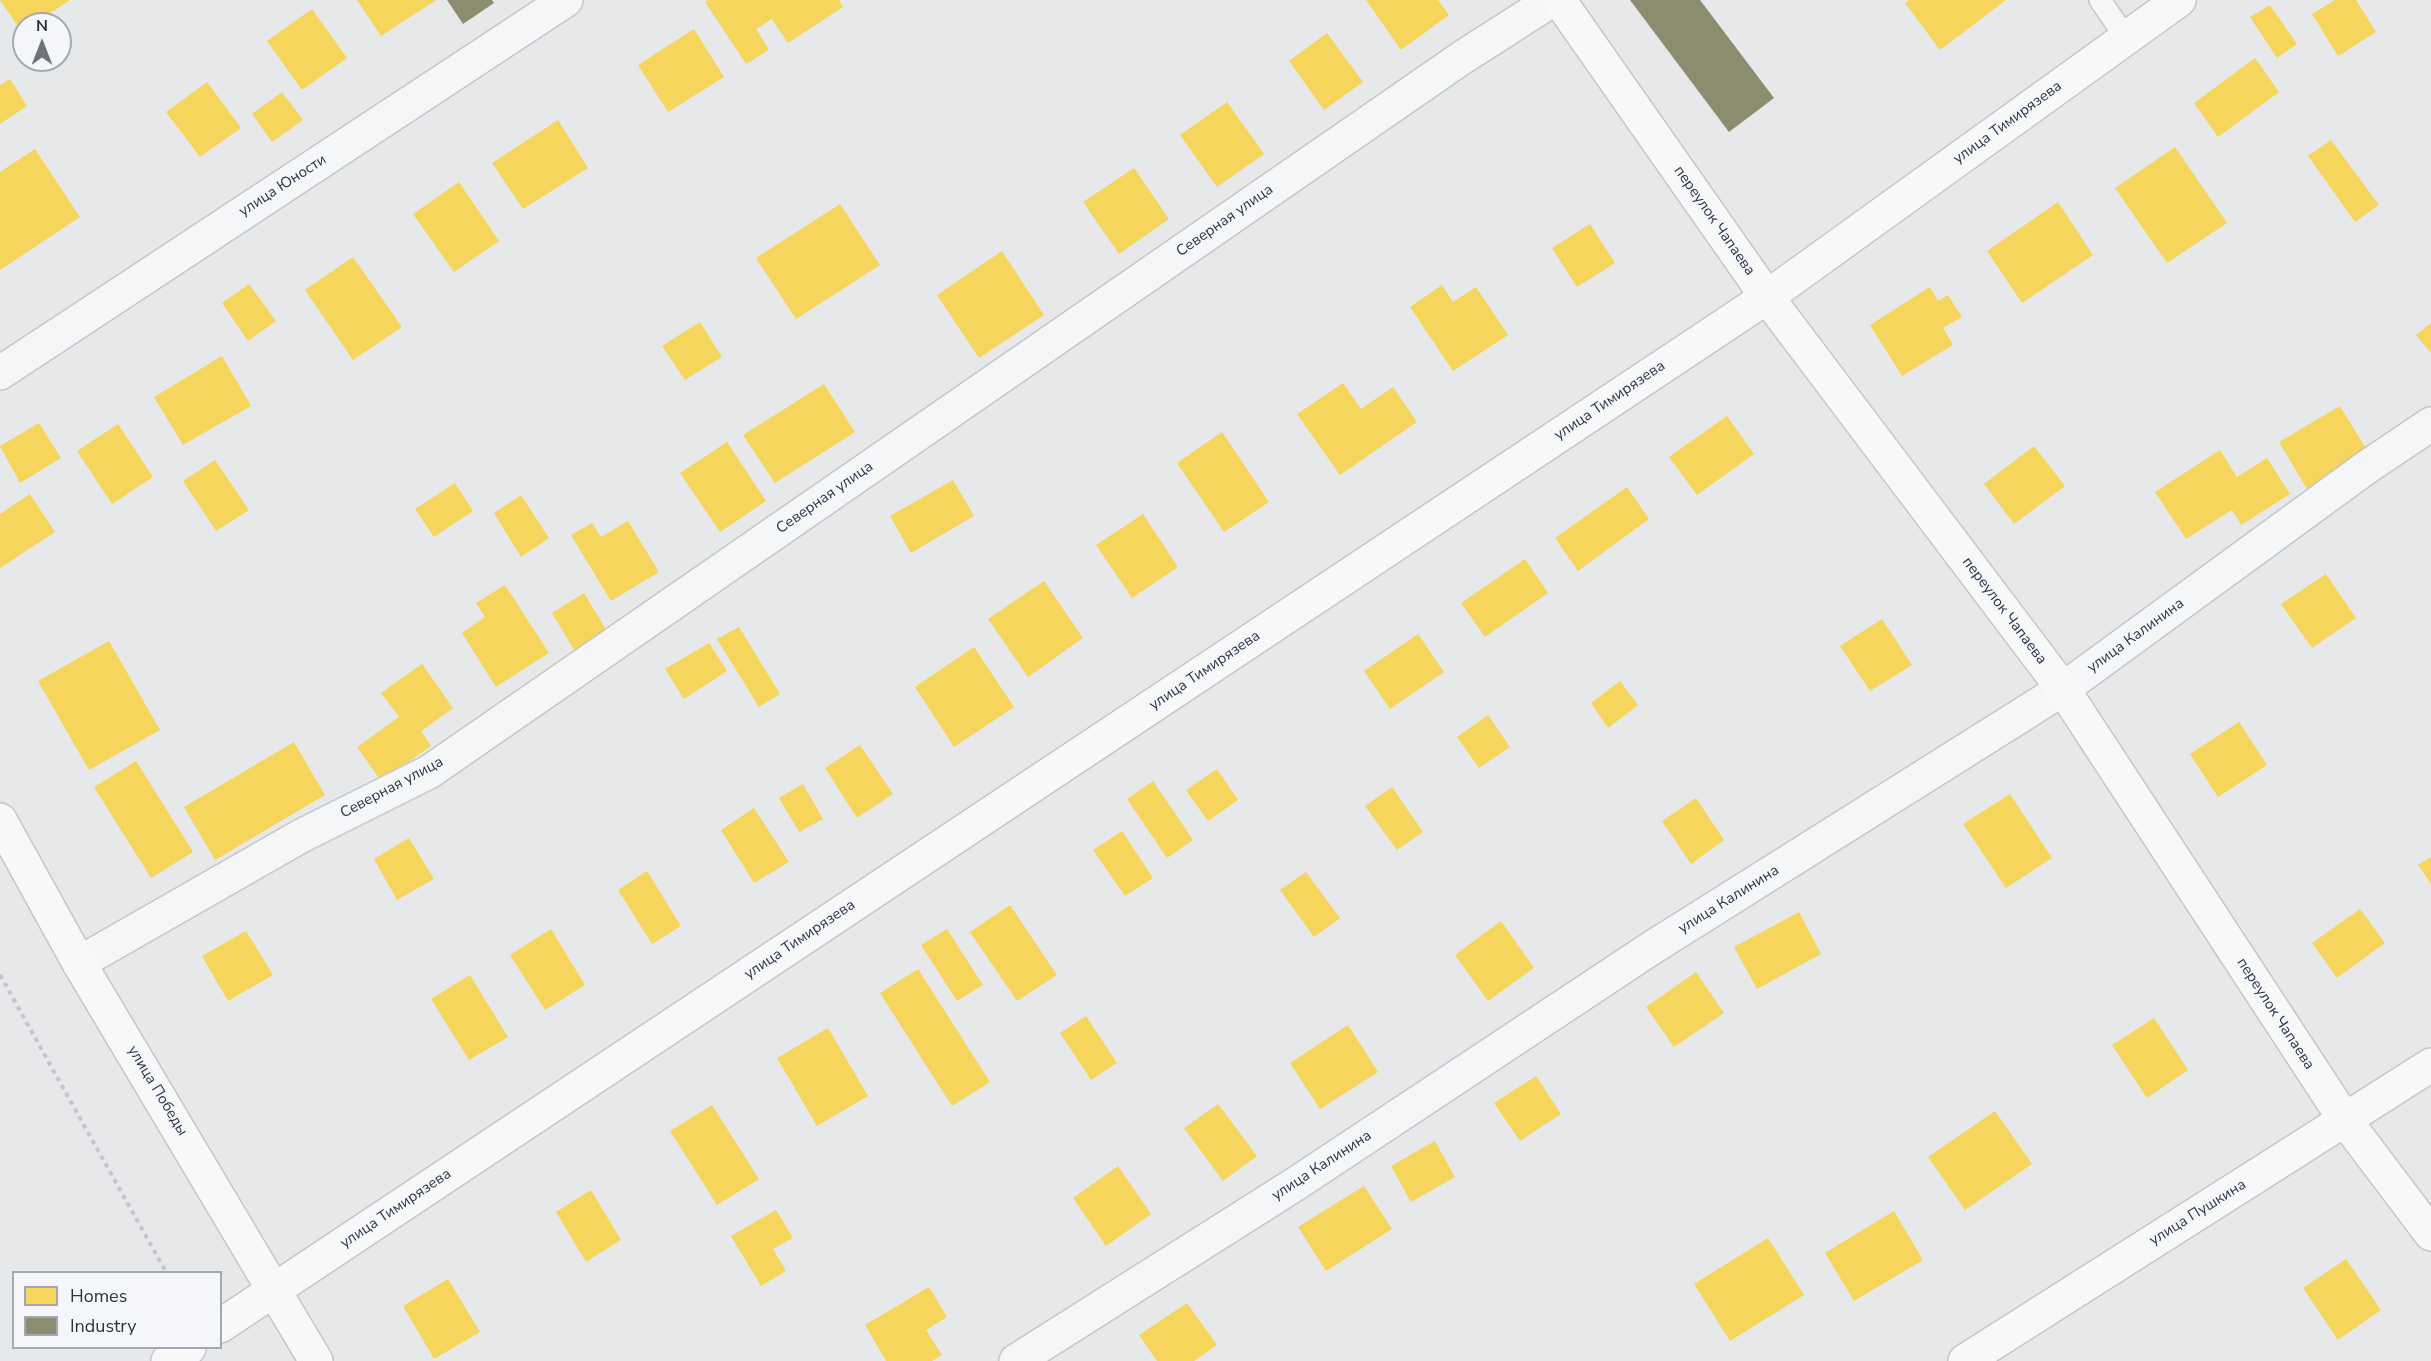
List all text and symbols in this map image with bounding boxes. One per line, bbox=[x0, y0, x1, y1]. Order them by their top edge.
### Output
north arrow bbox=[12, 12, 72, 72]
text: N bbox=[36, 15, 48, 37]
street label: улица Тимирязева bbox=[1950, 78, 2066, 168]
street label: улица Юности bbox=[236, 151, 330, 221]
street label: переулок Чапаева bbox=[1669, 163, 1759, 279]
street label: Северная улица bbox=[1173, 181, 1277, 261]
street label: улица Тимирязева bbox=[1551, 357, 1669, 445]
street label: Северная улица bbox=[773, 458, 877, 538]
street label: переулок Чапаева bbox=[1958, 554, 2050, 668]
street label: улица Калинина bbox=[2084, 595, 2188, 677]
street label: улица Тимирязева bbox=[1146, 627, 1264, 715]
street label: Северная улица bbox=[337, 753, 447, 823]
street label: улица Калинина bbox=[1675, 862, 1783, 938]
street label: улица Тимирязева bbox=[741, 896, 859, 984]
street label: переулок Чапаева bbox=[2232, 955, 2318, 1073]
street label: улица Победы bbox=[123, 1043, 191, 1139]
street label: улица Калинина bbox=[1269, 1127, 1375, 1205]
street label: улица Тимирязева bbox=[337, 1165, 455, 1253]
street label: улица Пушкина bbox=[2146, 1176, 2250, 1250]
legend bbox=[12, 1271, 222, 1349]
text: Homes bbox=[70, 1284, 127, 1308]
text: Industry bbox=[70, 1314, 137, 1338]

